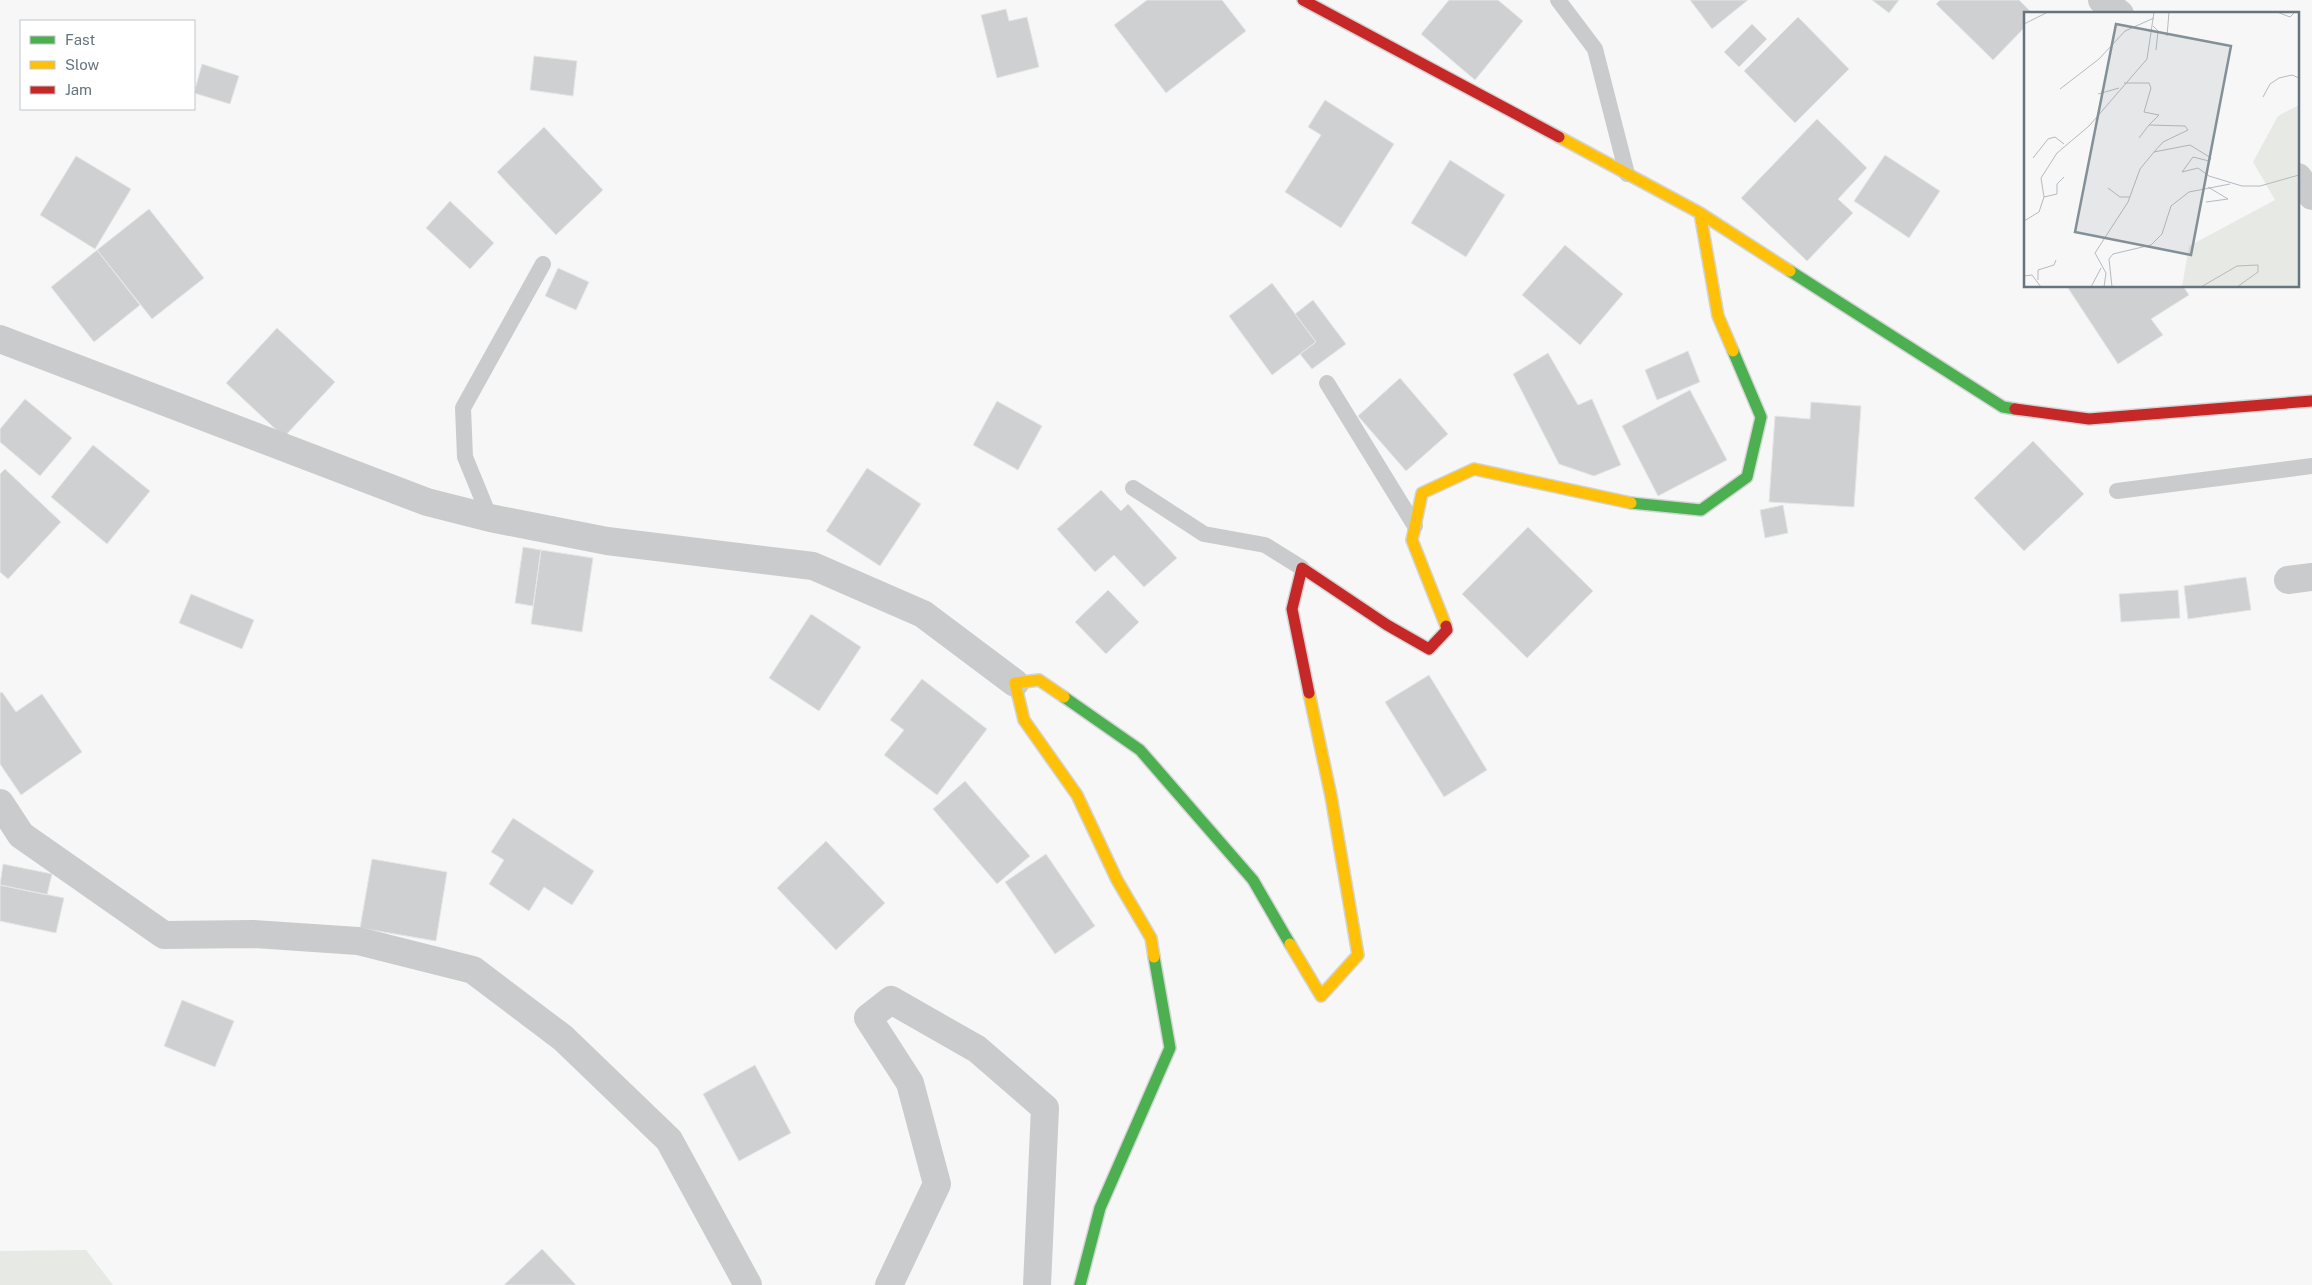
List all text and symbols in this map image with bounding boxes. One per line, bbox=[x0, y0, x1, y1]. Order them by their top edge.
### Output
inset map bbox=[2024, 12, 2300, 288]
legend bbox=[20, 20, 195, 110]
text: Fast bbox=[65, 31, 95, 48]
text: Slow bbox=[65, 56, 100, 73]
text: Jam bbox=[65, 81, 92, 98]

